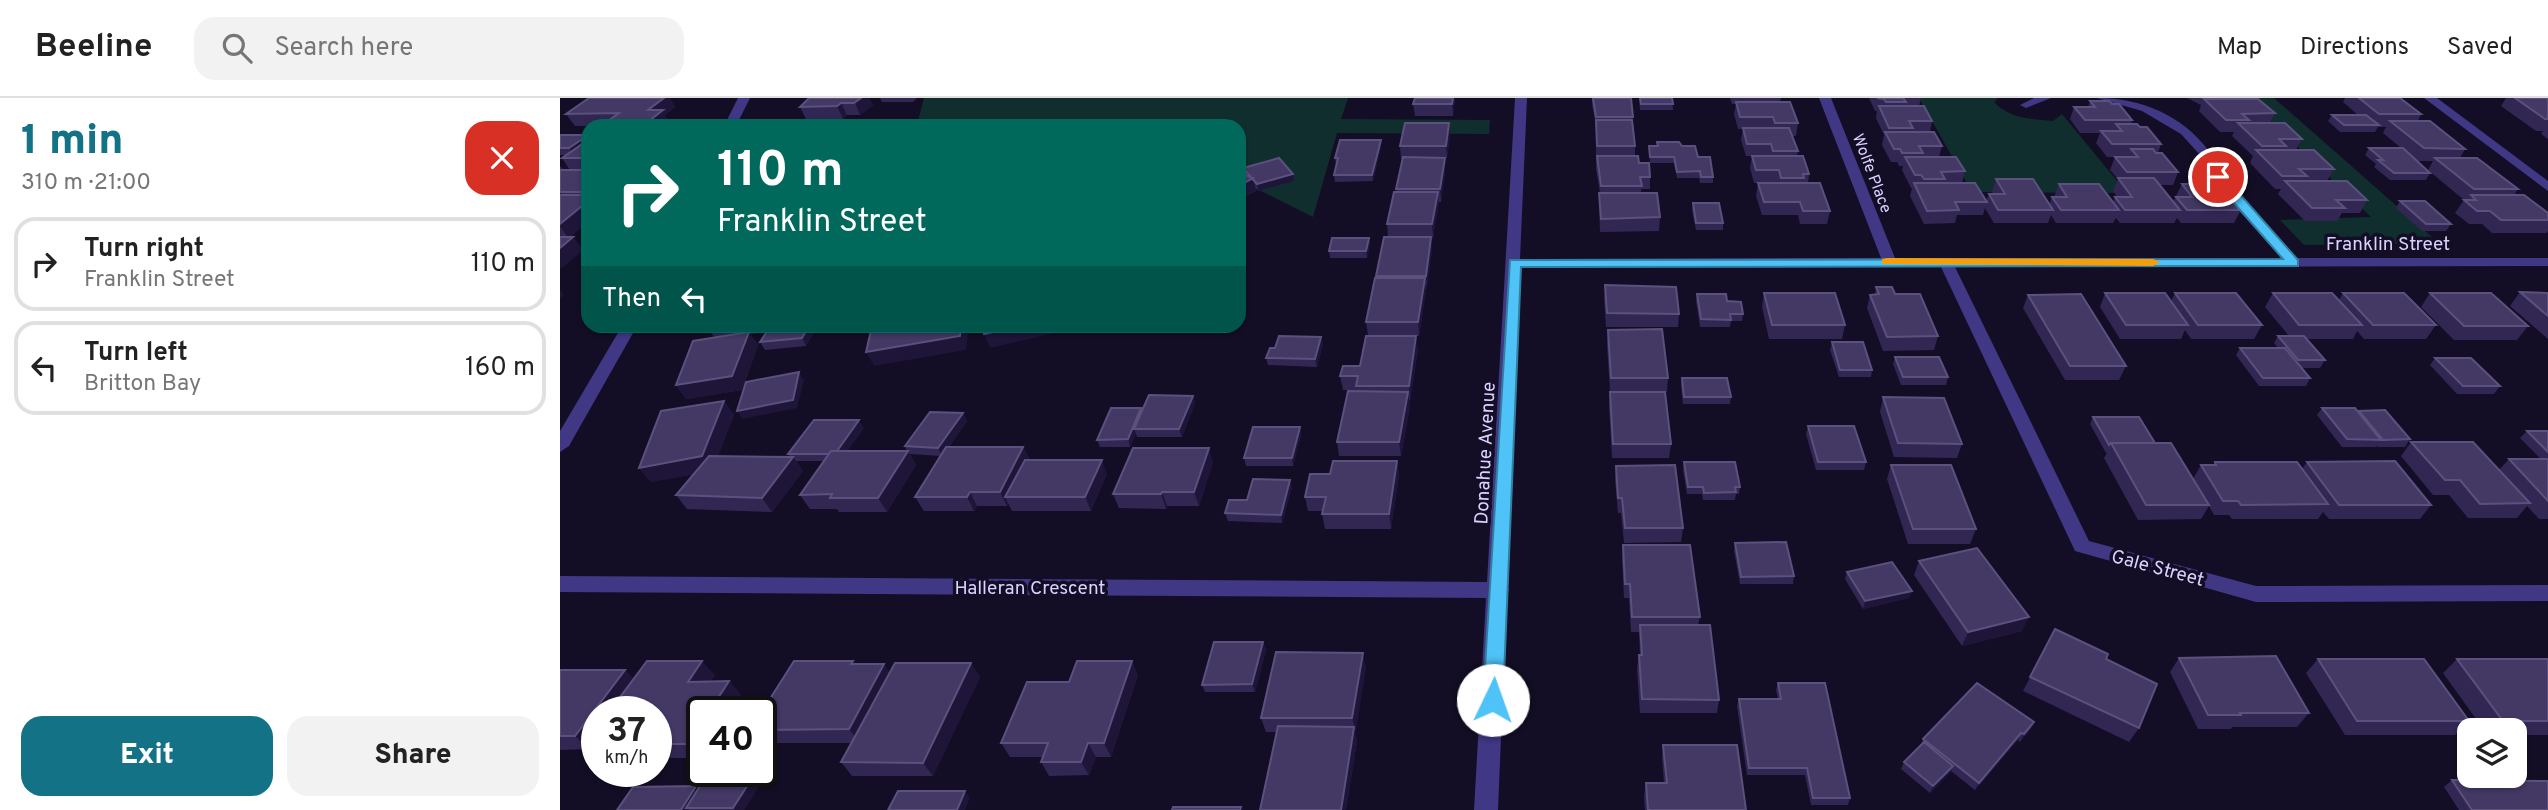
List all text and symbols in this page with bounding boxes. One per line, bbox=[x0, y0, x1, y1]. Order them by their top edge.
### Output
search box bbox=[194, 17, 684, 80]
text: Beeline bbox=[35, 27, 152, 69]
icon: search bbox=[218, 29, 256, 67]
text: Search here bbox=[274, 32, 413, 65]
text: Map bbox=[2217, 33, 2262, 63]
text: Directions bbox=[2300, 33, 2409, 63]
text: Saved bbox=[2447, 33, 2513, 63]
text: 1 min bbox=[21, 116, 124, 169]
button: close bbox=[465, 121, 539, 195]
street label: Wolfe Place bbox=[1847, 131, 1895, 216]
text: 110 m bbox=[717, 142, 844, 204]
icon: right bbox=[602, 147, 693, 238]
pin bbox=[2188, 147, 2248, 207]
icon: arrive bbox=[2199, 158, 2237, 196]
text: 310 m · 21:00 bbox=[21, 169, 151, 198]
text: Franklin Street bbox=[717, 203, 927, 243]
text: Turn right bbox=[84, 233, 204, 266]
street label: Franklin Street bbox=[2326, 233, 2450, 257]
icon: right bbox=[25, 245, 63, 283]
text: 110 m bbox=[471, 248, 535, 281]
text: Franklin Street bbox=[84, 266, 235, 295]
icon: left bbox=[675, 280, 713, 318]
text: Then bbox=[602, 283, 661, 316]
text: Turn left bbox=[84, 337, 188, 370]
icon: left bbox=[25, 349, 63, 387]
text: 160 m bbox=[465, 352, 535, 385]
text: Britton Bay bbox=[84, 370, 201, 399]
street label: Donahue Avenue bbox=[1470, 381, 1502, 525]
street label: Gale Street bbox=[2108, 545, 2206, 593]
street label: Halleran Crescent bbox=[954, 577, 1106, 601]
position arrow bbox=[1456, 663, 1530, 737]
speed limit sign: 40 bbox=[686, 696, 777, 787]
text: 37 bbox=[607, 710, 646, 754]
button: Exit bbox=[21, 716, 273, 796]
button: Share bbox=[287, 716, 539, 796]
map controls bbox=[2457, 718, 2527, 788]
button: layers bbox=[2457, 718, 2527, 788]
text: km/h bbox=[605, 747, 648, 770]

